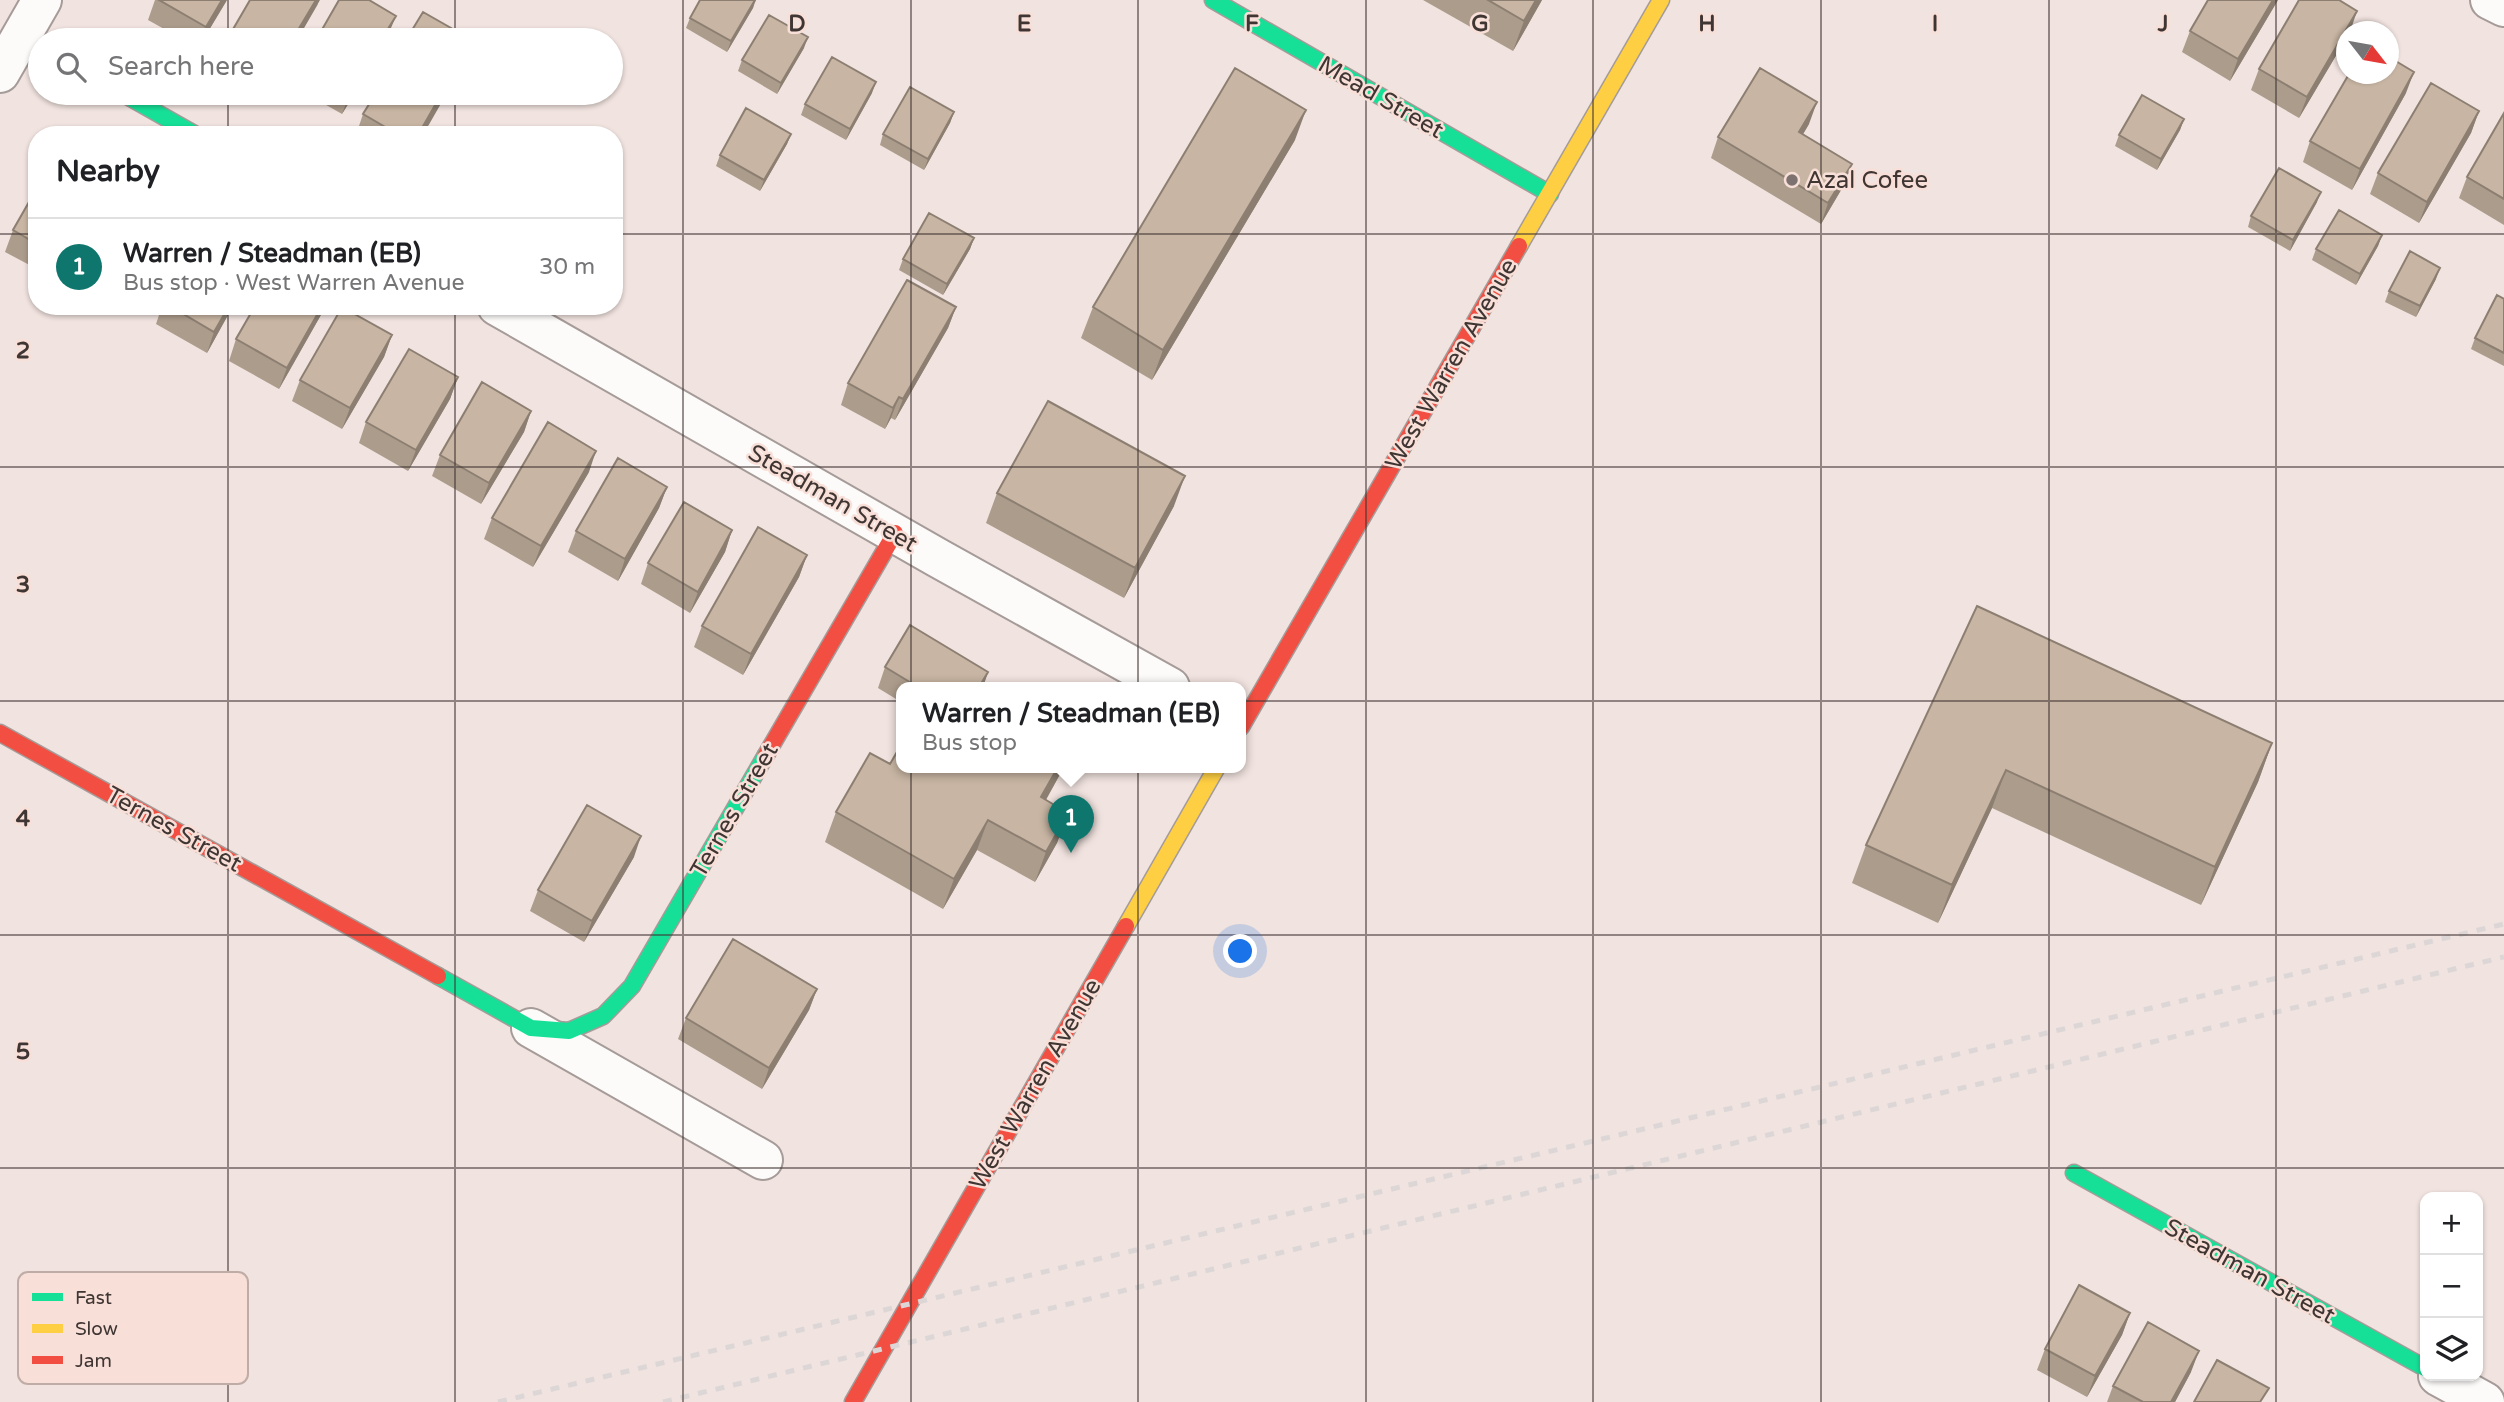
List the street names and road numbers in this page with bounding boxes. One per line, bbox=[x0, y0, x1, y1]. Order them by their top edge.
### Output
street label: Mead Street bbox=[1313, 50, 1449, 145]
street label: West Warren Avenue bbox=[1379, 254, 1524, 475]
street label: Steadman Street bbox=[743, 438, 922, 559]
street label: Ternes Street bbox=[684, 738, 785, 883]
street label: Ternes Street bbox=[101, 780, 247, 879]
street label: West Warren Avenue bbox=[963, 974, 1108, 1195]
street label: Steadman Street bbox=[2159, 1213, 2340, 1330]

